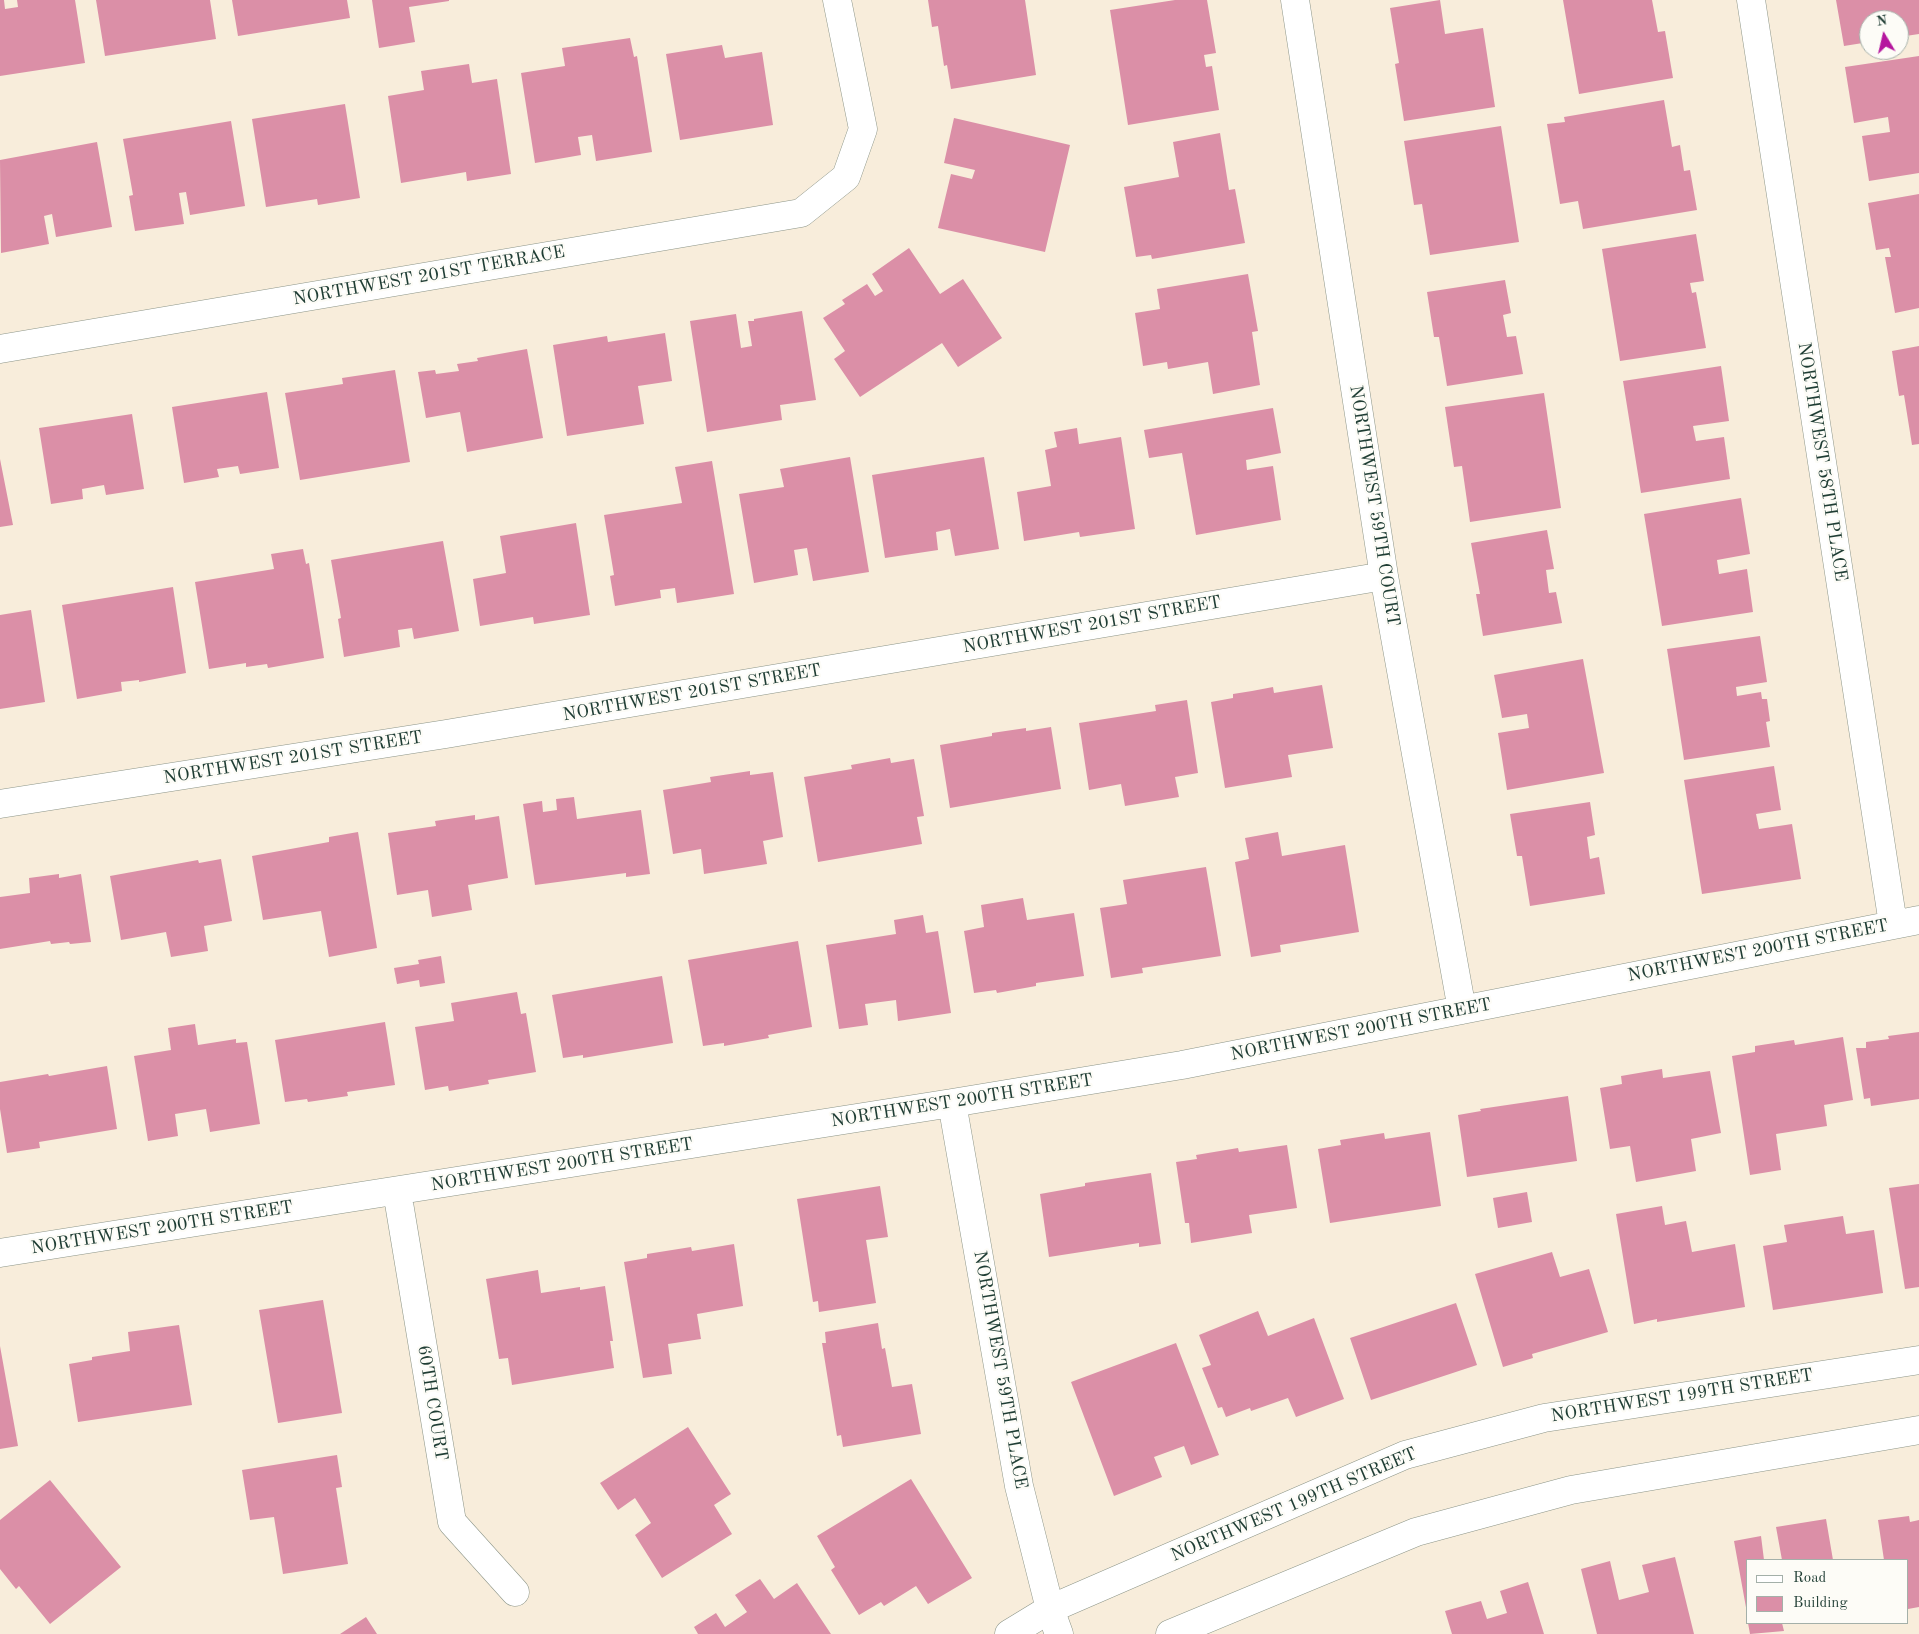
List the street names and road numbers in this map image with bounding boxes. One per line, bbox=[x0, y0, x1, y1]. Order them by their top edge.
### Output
street label: NORTHWEST 201ST TERRACE bbox=[291, 241, 567, 311]
street label: NORTHWEST 58TH PLACE bbox=[1792, 341, 1852, 583]
street label: NORTHWEST 59TH COURT bbox=[1344, 384, 1404, 628]
street label: NORTHWEST 201ST STREET bbox=[961, 592, 1223, 658]
street label: NORTHWEST 201ST STREET bbox=[561, 660, 823, 726]
street label: NORTHWEST 201ST STREET bbox=[162, 727, 424, 789]
street label: NORTHWEST 200TH STREET bbox=[1626, 915, 1890, 987]
street label: NORTHWEST 200TH STREET bbox=[1229, 994, 1493, 1066]
street label: NORTHWEST 200TH STREET bbox=[829, 1070, 1095, 1132]
street label: NORTHWEST 200TH STREET bbox=[429, 1134, 695, 1196]
street label: NORTHWEST 200TH STREET bbox=[29, 1197, 295, 1259]
street label: NORTHWEST 59TH PLACE bbox=[968, 1249, 1032, 1491]
street label: 60TH COURT bbox=[412, 1344, 452, 1462]
street label: NORTHWEST 199TH STREET bbox=[1549, 1365, 1815, 1427]
street label: NORTHWEST 199TH STREET bbox=[1168, 1443, 1420, 1567]

